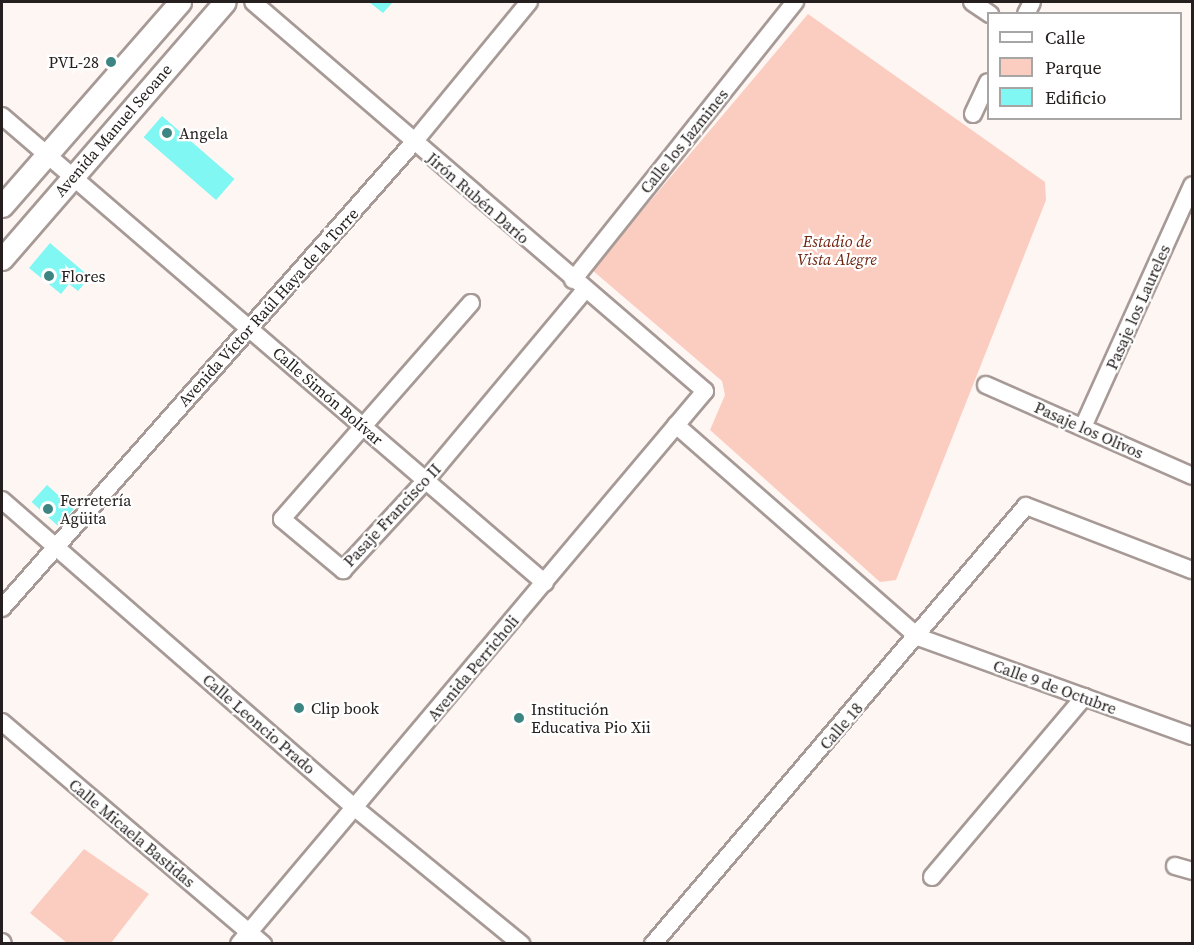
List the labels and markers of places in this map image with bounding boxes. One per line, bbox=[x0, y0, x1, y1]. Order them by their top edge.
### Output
place label: PVL-28 bbox=[48, 52, 99, 72]
marker: PVL-28 bbox=[104, 55, 118, 69]
place label: Angela bbox=[179, 123, 228, 143]
marker: Angela bbox=[160, 126, 174, 140]
place label: Flores bbox=[61, 266, 106, 286]
marker: Flores bbox=[42, 269, 56, 283]
place label: Ferretería Agüita bbox=[60, 490, 131, 528]
marker: Ferretería Agüita bbox=[41, 502, 55, 516]
place label: Clip book bbox=[311, 698, 379, 718]
place label: Institución Educativa Pio Xii bbox=[531, 699, 651, 737]
marker: Clip book bbox=[292, 701, 306, 715]
marker: Institución Educativa Pio Xii bbox=[512, 711, 526, 725]

